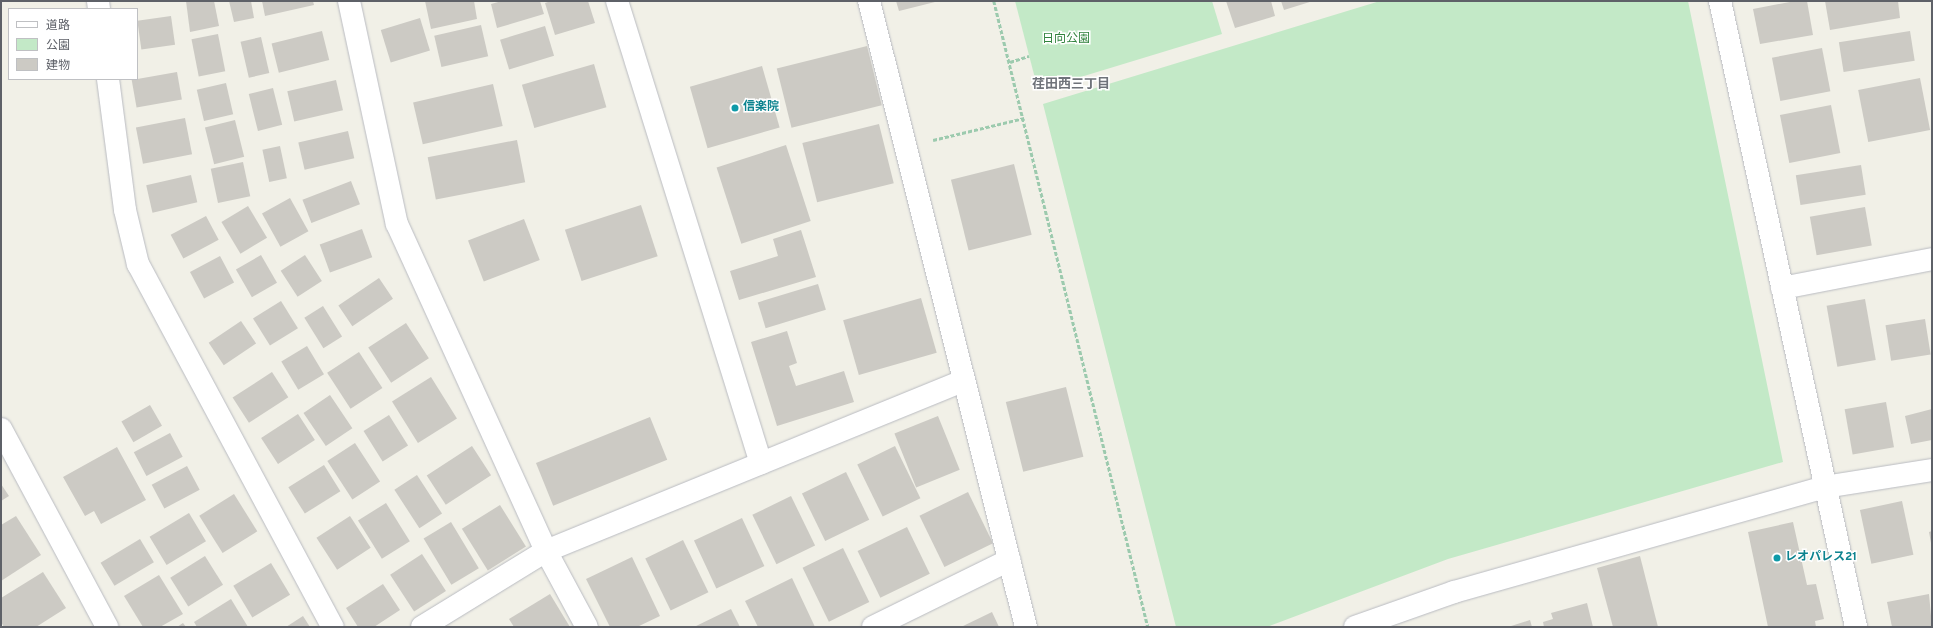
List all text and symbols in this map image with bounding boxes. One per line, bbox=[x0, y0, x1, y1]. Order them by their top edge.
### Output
legend bbox=[8, 8, 138, 80]
text: 道路 bbox=[46, 18, 70, 34]
park label: 日向公園 bbox=[1042, 33, 1090, 47]
text: 公園 bbox=[46, 38, 70, 54]
text: 建物 bbox=[46, 58, 70, 74]
district label: 荏田西三丁目 bbox=[1032, 77, 1110, 93]
place label: 信楽院 bbox=[743, 101, 779, 115]
marker: 信楽院 bbox=[730, 103, 740, 113]
place label: レオパレス21 bbox=[1785, 551, 1857, 565]
marker: レオパレス21 bbox=[1772, 553, 1782, 563]

